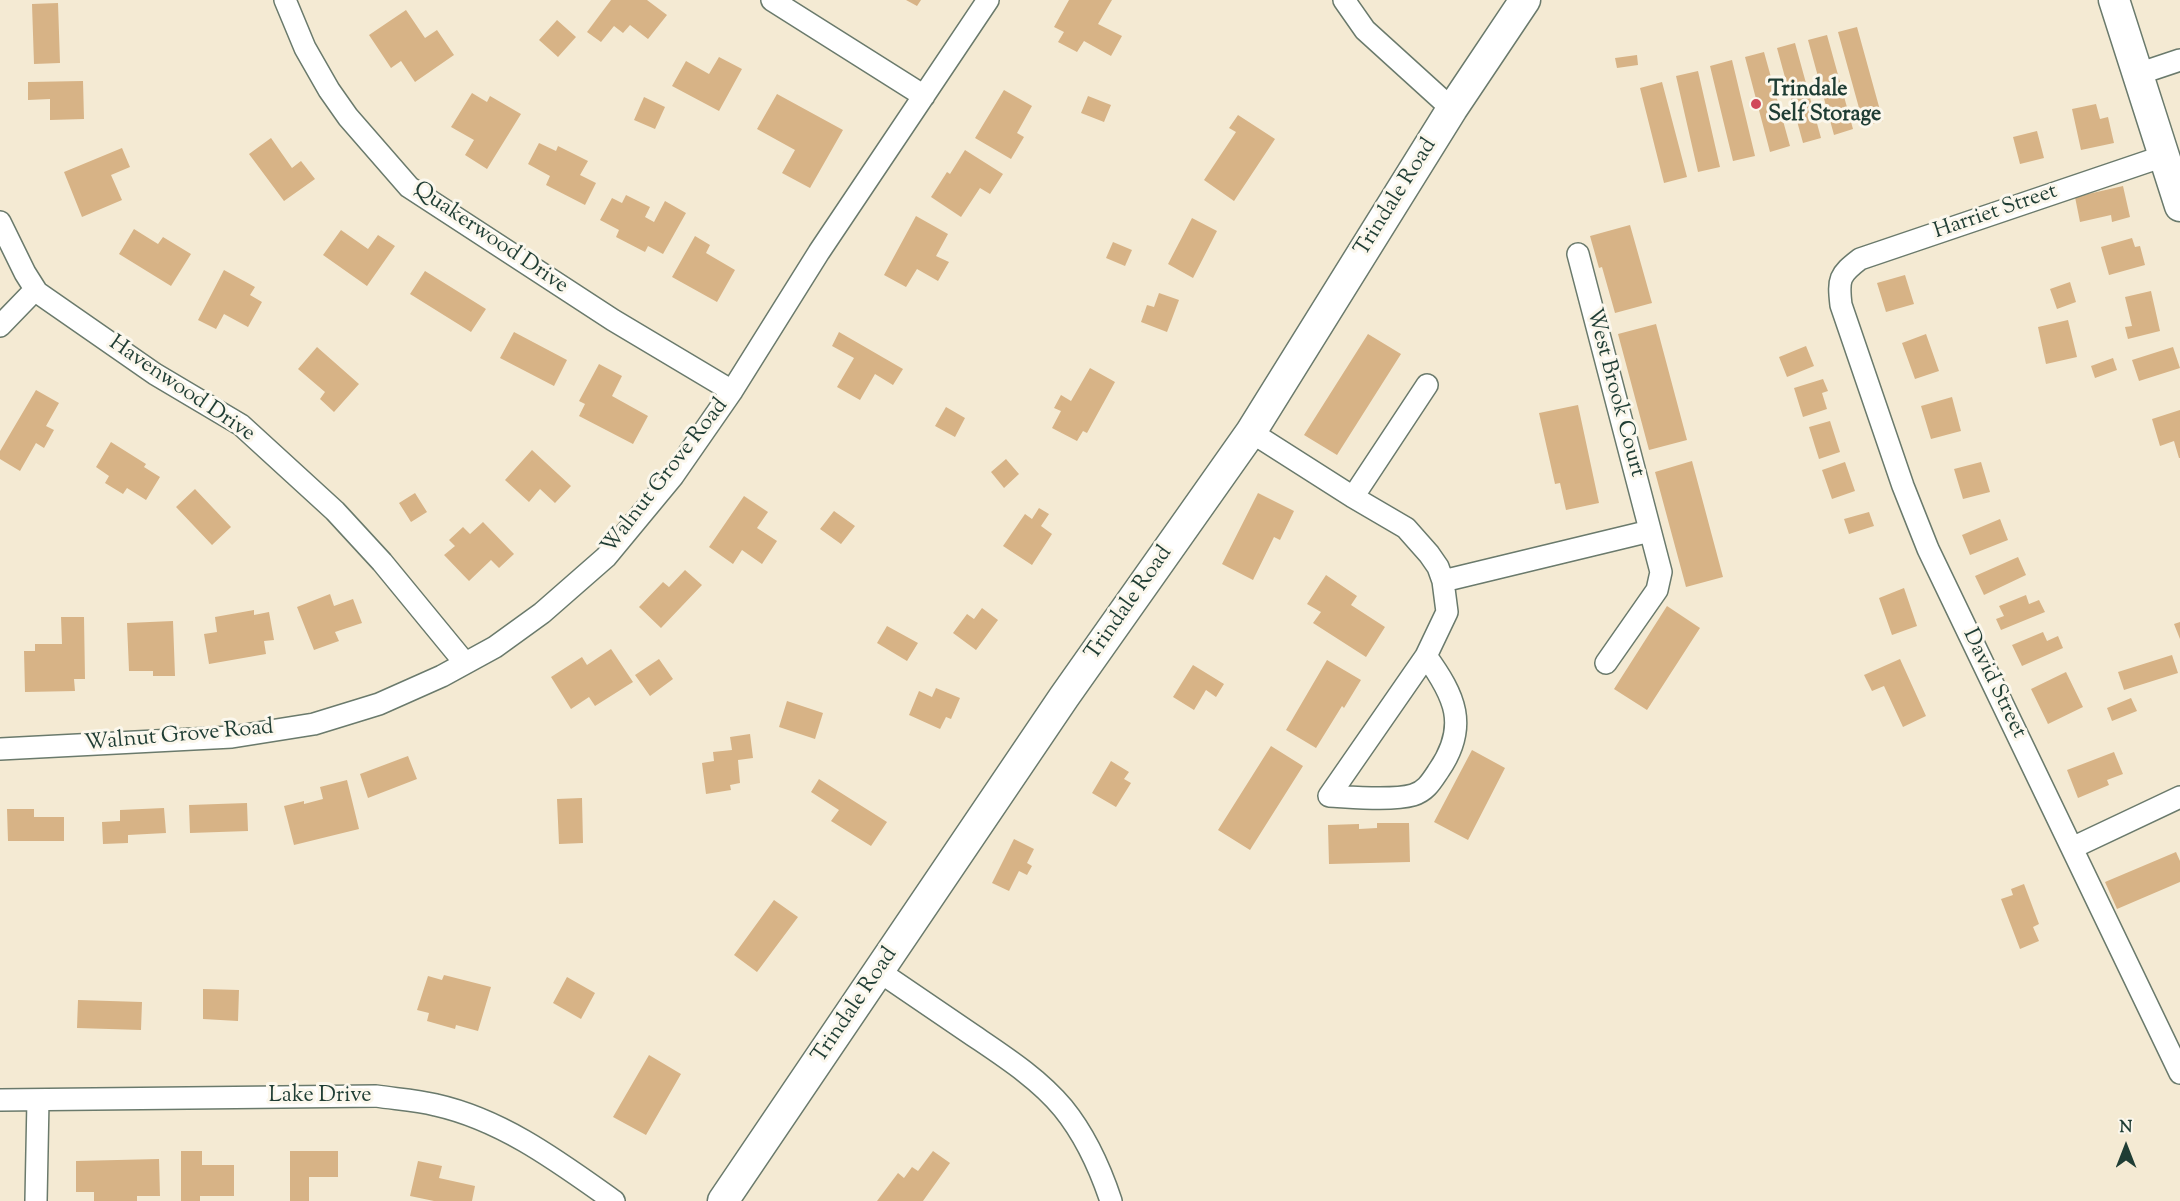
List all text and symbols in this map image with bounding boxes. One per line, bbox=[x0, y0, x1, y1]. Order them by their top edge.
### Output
place label: Trindale Self Storage bbox=[1768, 78, 1881, 130]
marker: Trindale Self Storage bbox=[1749, 97, 1763, 111]
street label: Trindale Road bbox=[1350, 134, 1444, 262]
street label: Quakerwood Drive bbox=[407, 177, 573, 301]
street label: Harriet Street bbox=[1931, 180, 2061, 246]
street label: West Brook Court bbox=[1579, 306, 1649, 480]
street label: Havenwood Drive bbox=[103, 331, 259, 449]
street label: Walnut Grove Road bbox=[597, 394, 735, 560]
street label: Trindale Road bbox=[1081, 542, 1179, 666]
street label: David Street bbox=[1955, 625, 2031, 743]
street label: Walnut Grove Road bbox=[83, 716, 275, 758]
street label: Trindale Road bbox=[808, 943, 904, 1069]
street label: Lake Drive bbox=[269, 1084, 371, 1110]
north arrow bbox=[2096, 1117, 2156, 1177]
text: N bbox=[2120, 1117, 2132, 1140]

